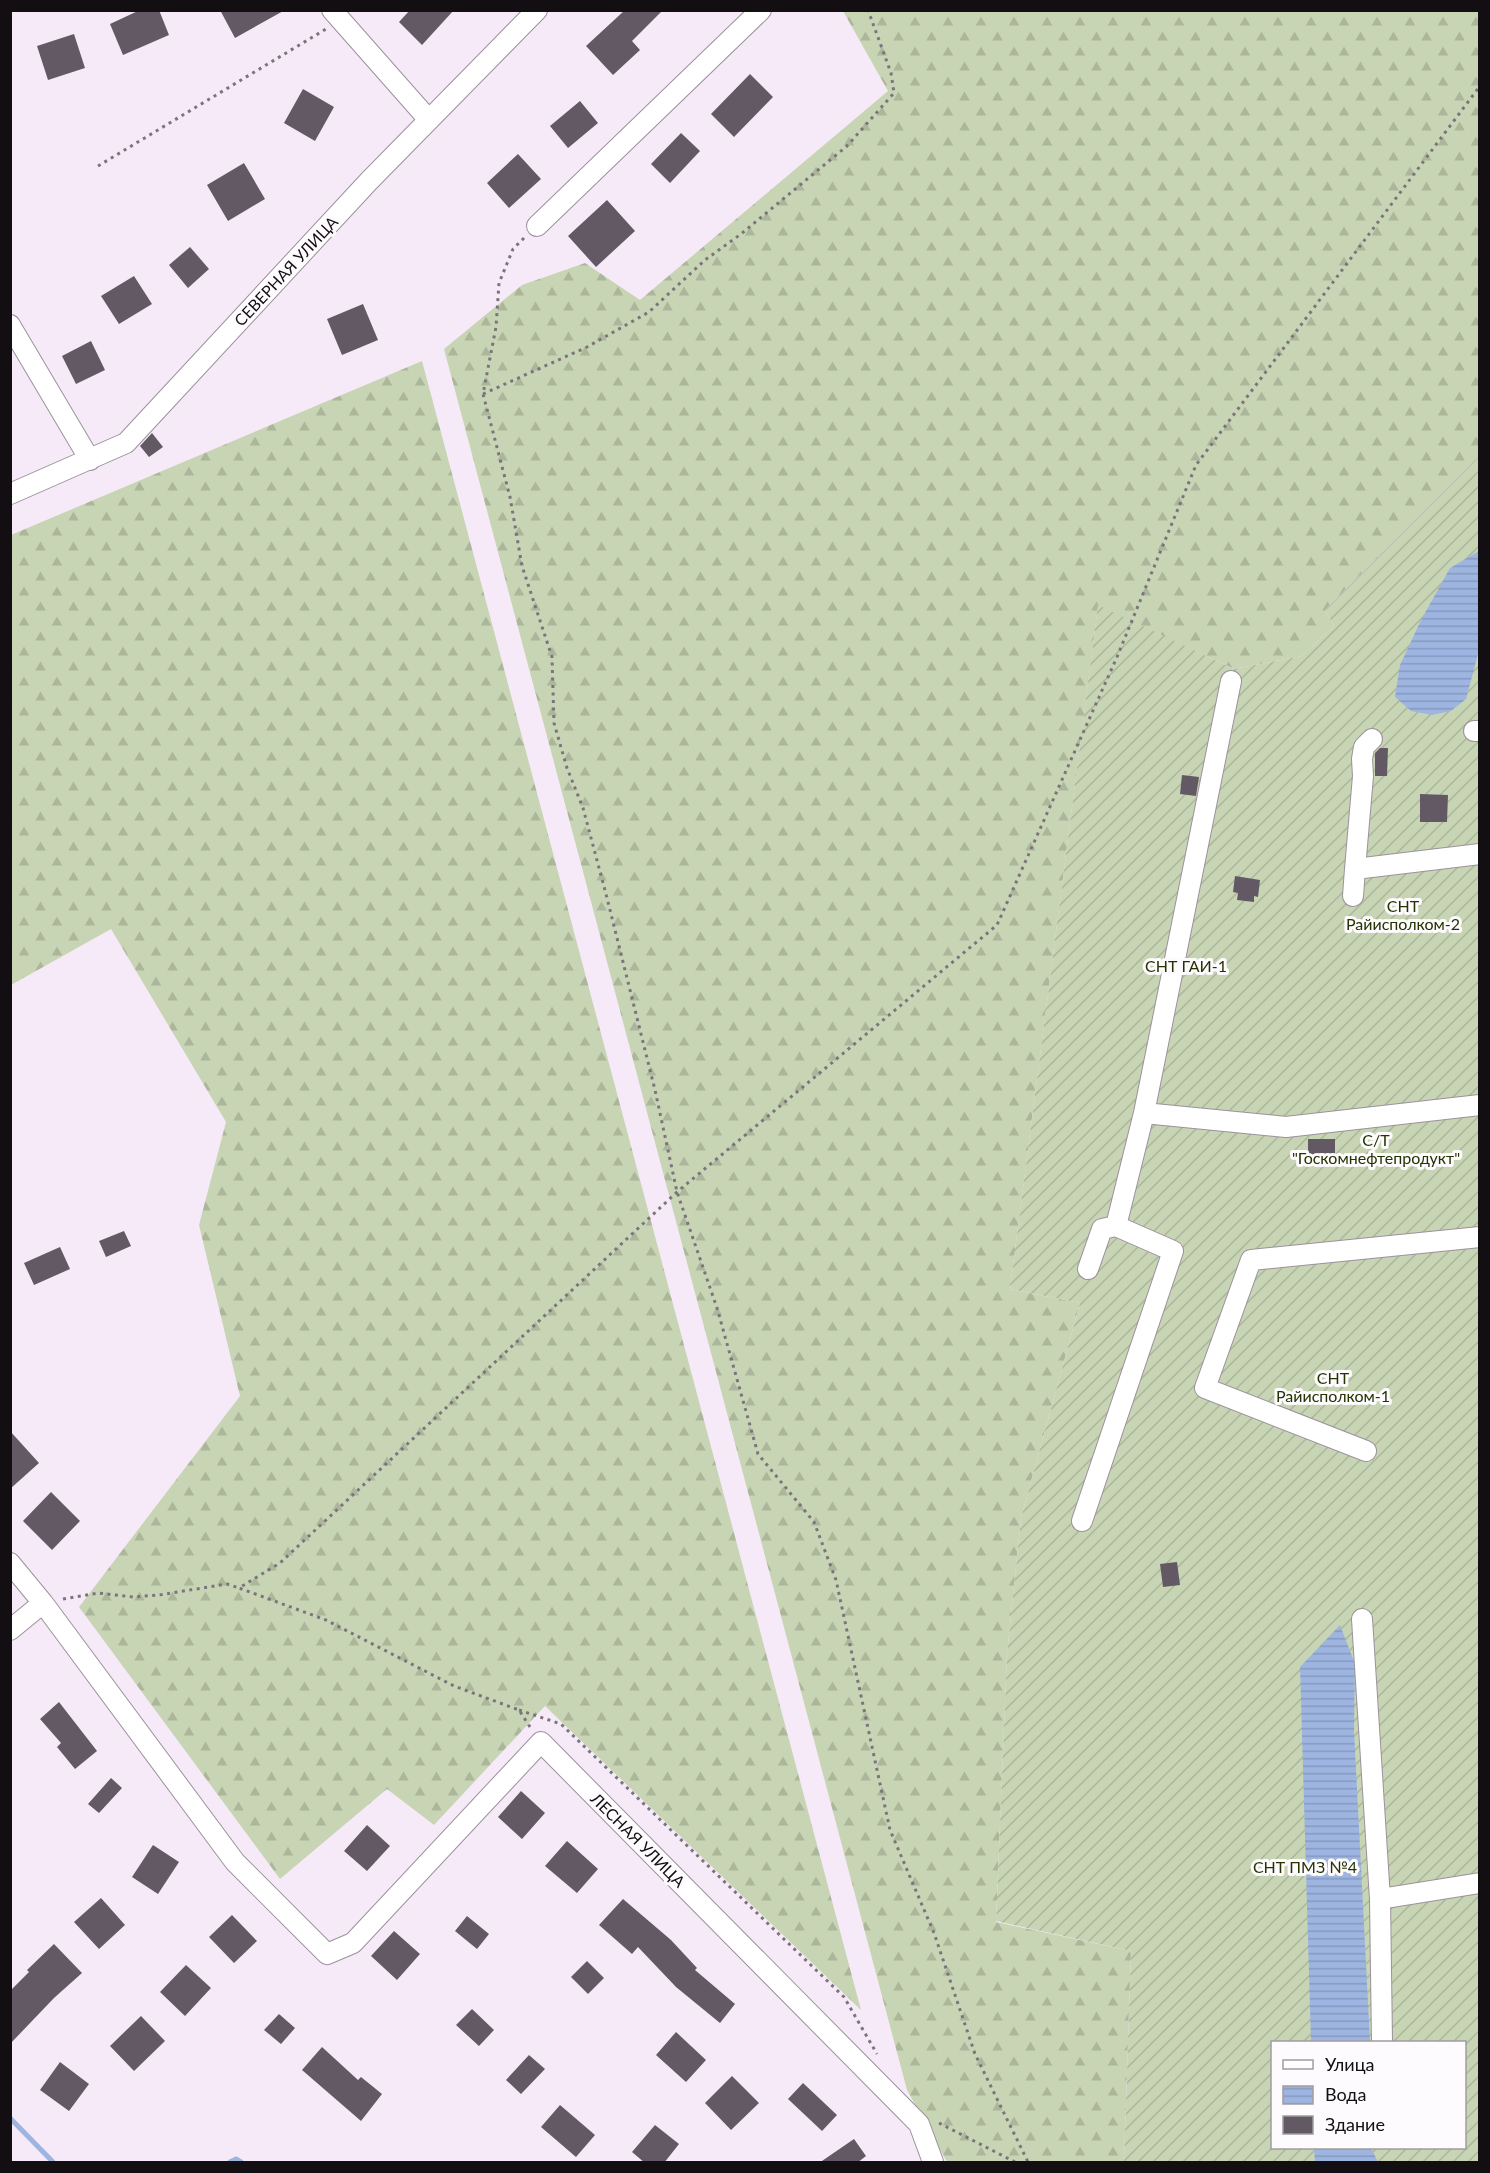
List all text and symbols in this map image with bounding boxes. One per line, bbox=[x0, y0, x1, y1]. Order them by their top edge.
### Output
street label: СЕВЕРНАЯ УЛИЦА bbox=[230, 212, 342, 329]
park label: СНТ Райисполком-2 bbox=[1346, 896, 1460, 933]
park label: СНТ ГАИ-1 bbox=[1145, 956, 1227, 975]
park label: С/Т "Госкомнефтепродукт" bbox=[1292, 1130, 1460, 1167]
park label: СНТ Райисполком-1 bbox=[1276, 1368, 1390, 1405]
street label: ЛЕСНАЯ УЛИЦА bbox=[587, 1788, 689, 1891]
park label: СНТ ПМЗ №4 bbox=[1253, 1857, 1357, 1876]
legend bbox=[1271, 2041, 1466, 2149]
text: Улица bbox=[1325, 2053, 1375, 2075]
text: Вода bbox=[1325, 2083, 1366, 2105]
text: Здание bbox=[1325, 2113, 1385, 2135]

